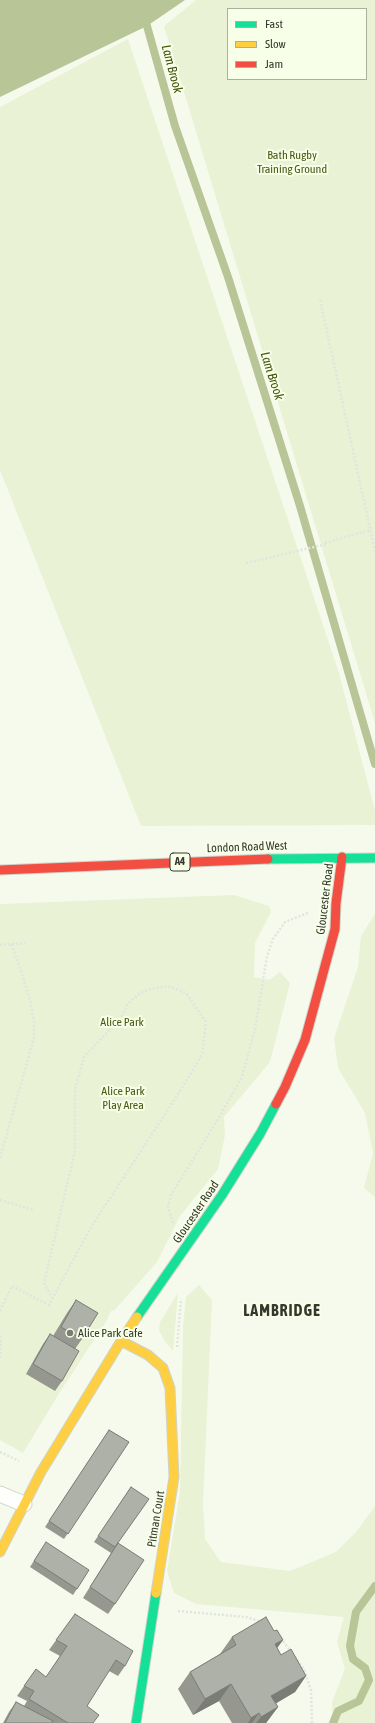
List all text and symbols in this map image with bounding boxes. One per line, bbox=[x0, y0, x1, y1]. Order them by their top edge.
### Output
legend bbox=[227, 8, 367, 80]
text: Fast bbox=[265, 17, 283, 31]
text: Slow bbox=[265, 37, 286, 51]
water label: Lam Brook bbox=[158, 43, 186, 95]
text: Jam bbox=[265, 57, 283, 71]
park label: Bath Rugby Training Ground bbox=[257, 148, 327, 176]
water label: Lam Brook bbox=[257, 350, 287, 402]
street label: London Road West bbox=[206, 838, 288, 856]
road number: A4 bbox=[170, 853, 190, 871]
street label: Gloucester Road bbox=[313, 862, 337, 936]
park label: Alice Park bbox=[100, 1015, 144, 1029]
park label: Alice Park Play Area bbox=[101, 1084, 145, 1112]
street label: Gloucester Road bbox=[170, 1178, 222, 1246]
district label: LAMBRIDGE bbox=[243, 1301, 321, 1321]
place label: Alice Park Cafe bbox=[78, 1326, 143, 1340]
marker: Alice Park Cafe bbox=[65, 1328, 75, 1338]
street label: Pitman Court bbox=[144, 1490, 168, 1548]

